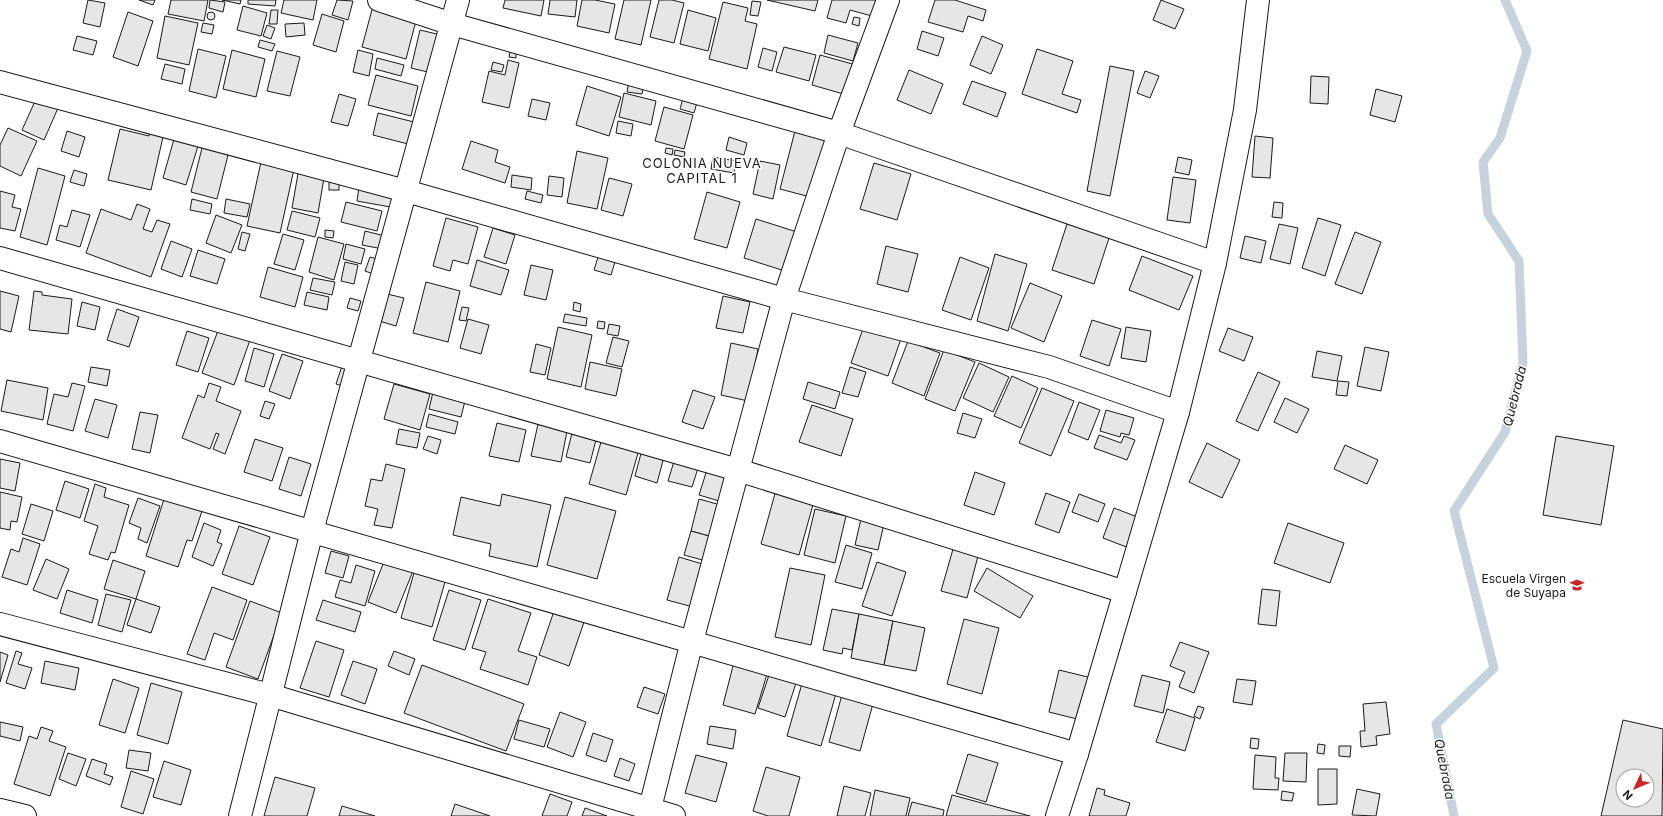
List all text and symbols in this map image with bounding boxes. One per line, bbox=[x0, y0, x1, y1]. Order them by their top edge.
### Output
district label: COLONIA NUEVA CAPITAL 1 bbox=[642, 155, 762, 186]
water label: Quebrada bbox=[1499, 364, 1529, 428]
place label: Escuela Virgen de Suyapa bbox=[1482, 571, 1566, 600]
school or university icon: Escuela Virgen de Suyapa bbox=[1569, 577, 1585, 593]
water label: Quebrada bbox=[1431, 737, 1459, 801]
north arrow bbox=[1615, 768, 1655, 808]
text: N bbox=[1620, 787, 1636, 803]

